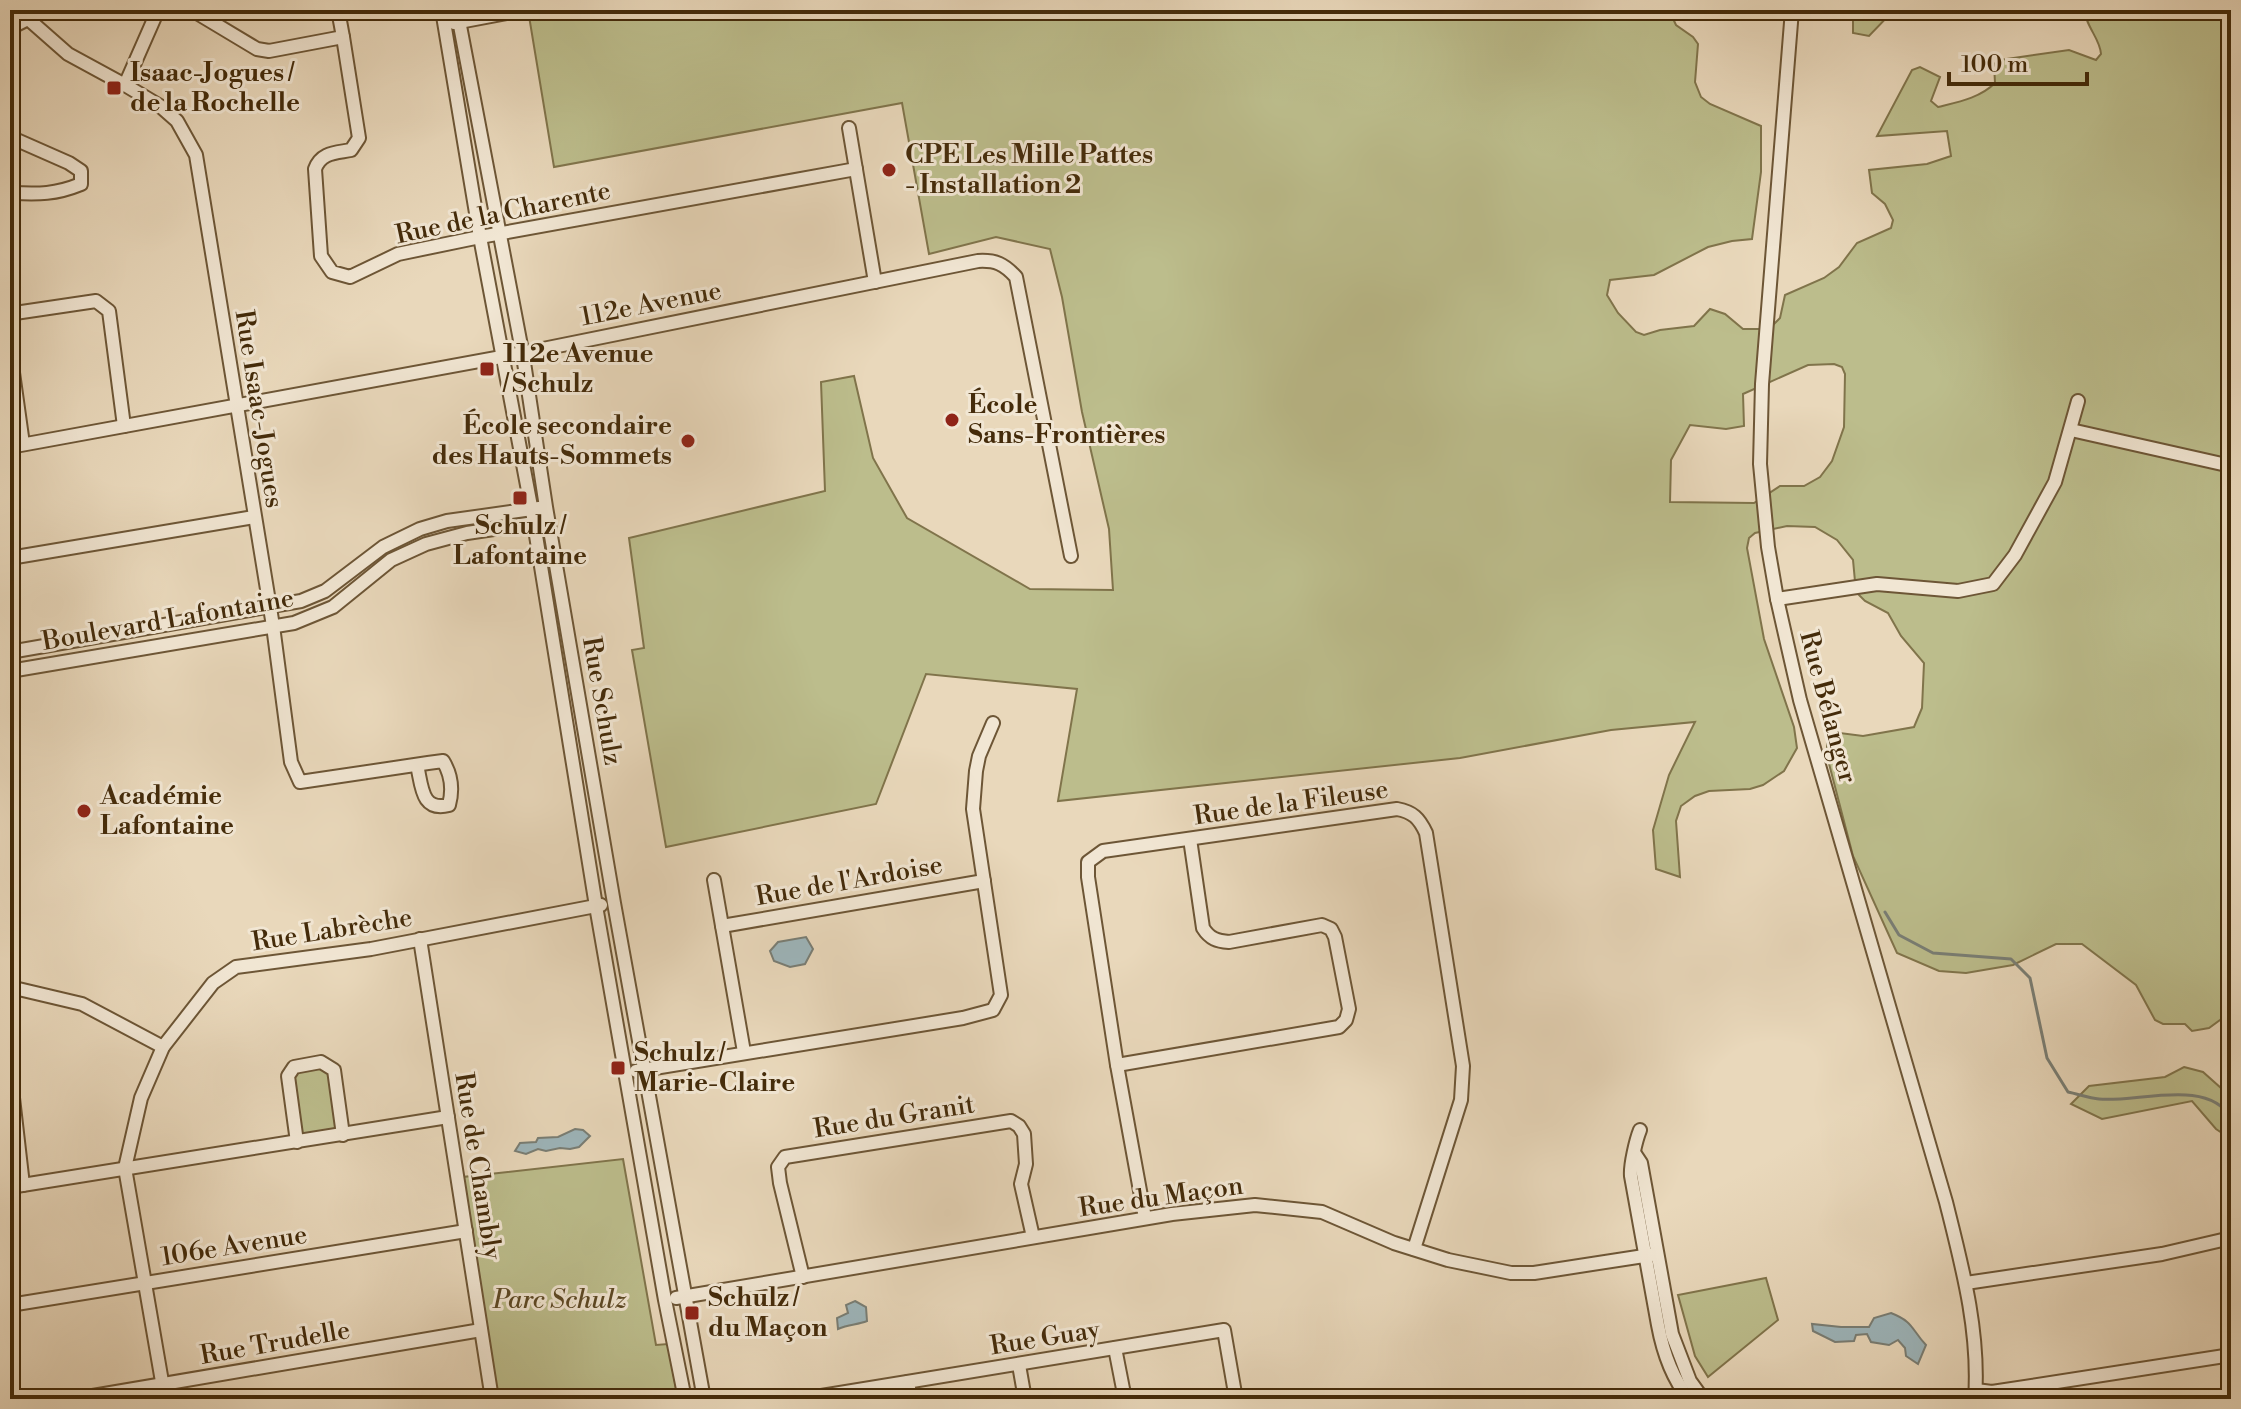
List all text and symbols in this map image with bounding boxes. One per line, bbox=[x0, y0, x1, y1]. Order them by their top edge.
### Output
scale bar bbox=[1949, 36, 2087, 86]
text: 100 m bbox=[1961, 50, 2028, 80]
place label: Isaac-Jogues / de la Rochelle bbox=[130, 57, 300, 119]
marker: Isaac-Jogues / de la Rochelle bbox=[105, 79, 123, 97]
place label: CPE Les Mille Pattes - Installation 2 bbox=[905, 139, 1153, 201]
marker: CPE Les Mille Pattes - Installation 2 bbox=[880, 161, 898, 179]
street label: Rue de la Charente bbox=[393, 175, 613, 251]
street label: 112e Avenue bbox=[578, 275, 724, 333]
street label: Rue Isaac-Jogues bbox=[228, 308, 290, 510]
place label: 112e Avenue / Schulz bbox=[502, 338, 654, 400]
marker: 112e Avenue / Schulz bbox=[478, 360, 496, 378]
place label: École Sans-Frontières bbox=[968, 387, 1165, 451]
place label: École secondaire des Hauts-Sommets bbox=[432, 408, 672, 472]
marker: École Sans-Frontières bbox=[943, 411, 961, 429]
marker: École secondaire des Hauts-Sommets bbox=[679, 432, 697, 450]
marker: Schulz / Lafontaine bbox=[511, 489, 529, 507]
place label: Schulz / Lafontaine bbox=[453, 510, 587, 572]
street label: Boulevard Lafontaine bbox=[39, 582, 296, 658]
street label: Rue Bélanger bbox=[1792, 627, 1864, 787]
street label: Rue Schulz bbox=[575, 634, 629, 768]
street label: Rue de la Fileuse bbox=[1192, 773, 1390, 833]
place label: Académie Lafontaine bbox=[99, 780, 234, 842]
marker: Académie Lafontaine bbox=[75, 802, 93, 820]
street label: Rue de l'Ardoise bbox=[753, 849, 945, 913]
street label: Rue Labrèche bbox=[249, 902, 415, 958]
place label: Schulz / Marie-Claire bbox=[634, 1037, 795, 1099]
marker: Schulz / Marie-Claire bbox=[609, 1059, 627, 1077]
street label: Rue de Chambly bbox=[447, 1070, 509, 1262]
street label: Rue du Granit bbox=[811, 1088, 977, 1146]
street label: Rue du Maçon bbox=[1077, 1170, 1245, 1224]
street label: 106e Avenue bbox=[159, 1219, 309, 1273]
place label: Schulz / du Maçon bbox=[708, 1282, 828, 1344]
park label: Parc Schulz bbox=[492, 1284, 627, 1316]
marker: Schulz / du Maçon bbox=[683, 1304, 701, 1322]
street label: Rue Guay bbox=[988, 1313, 1103, 1362]
street label: Rue Trudelle bbox=[198, 1314, 352, 1372]

